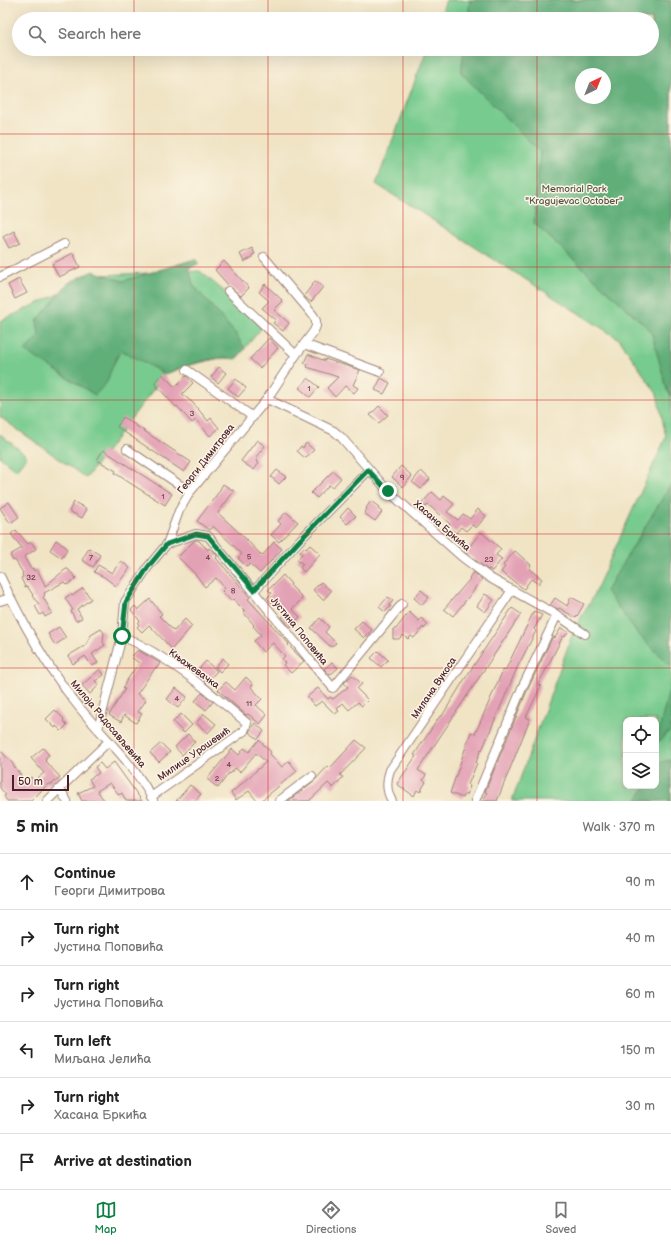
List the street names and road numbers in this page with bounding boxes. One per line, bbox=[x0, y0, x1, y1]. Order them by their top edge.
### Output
street label: Георги Димитрова bbox=[175, 422, 237, 496]
street label: Хасана Бркића bbox=[411, 498, 473, 554]
street label: Јустина Поповића bbox=[268, 595, 330, 668]
street label: Књажевачка bbox=[166, 646, 222, 692]
street label: Милана Вукоса bbox=[409, 655, 459, 721]
street label: Милоја Радосављевића bbox=[68, 678, 148, 770]
street label: Милице Урошевић bbox=[155, 724, 233, 784]

